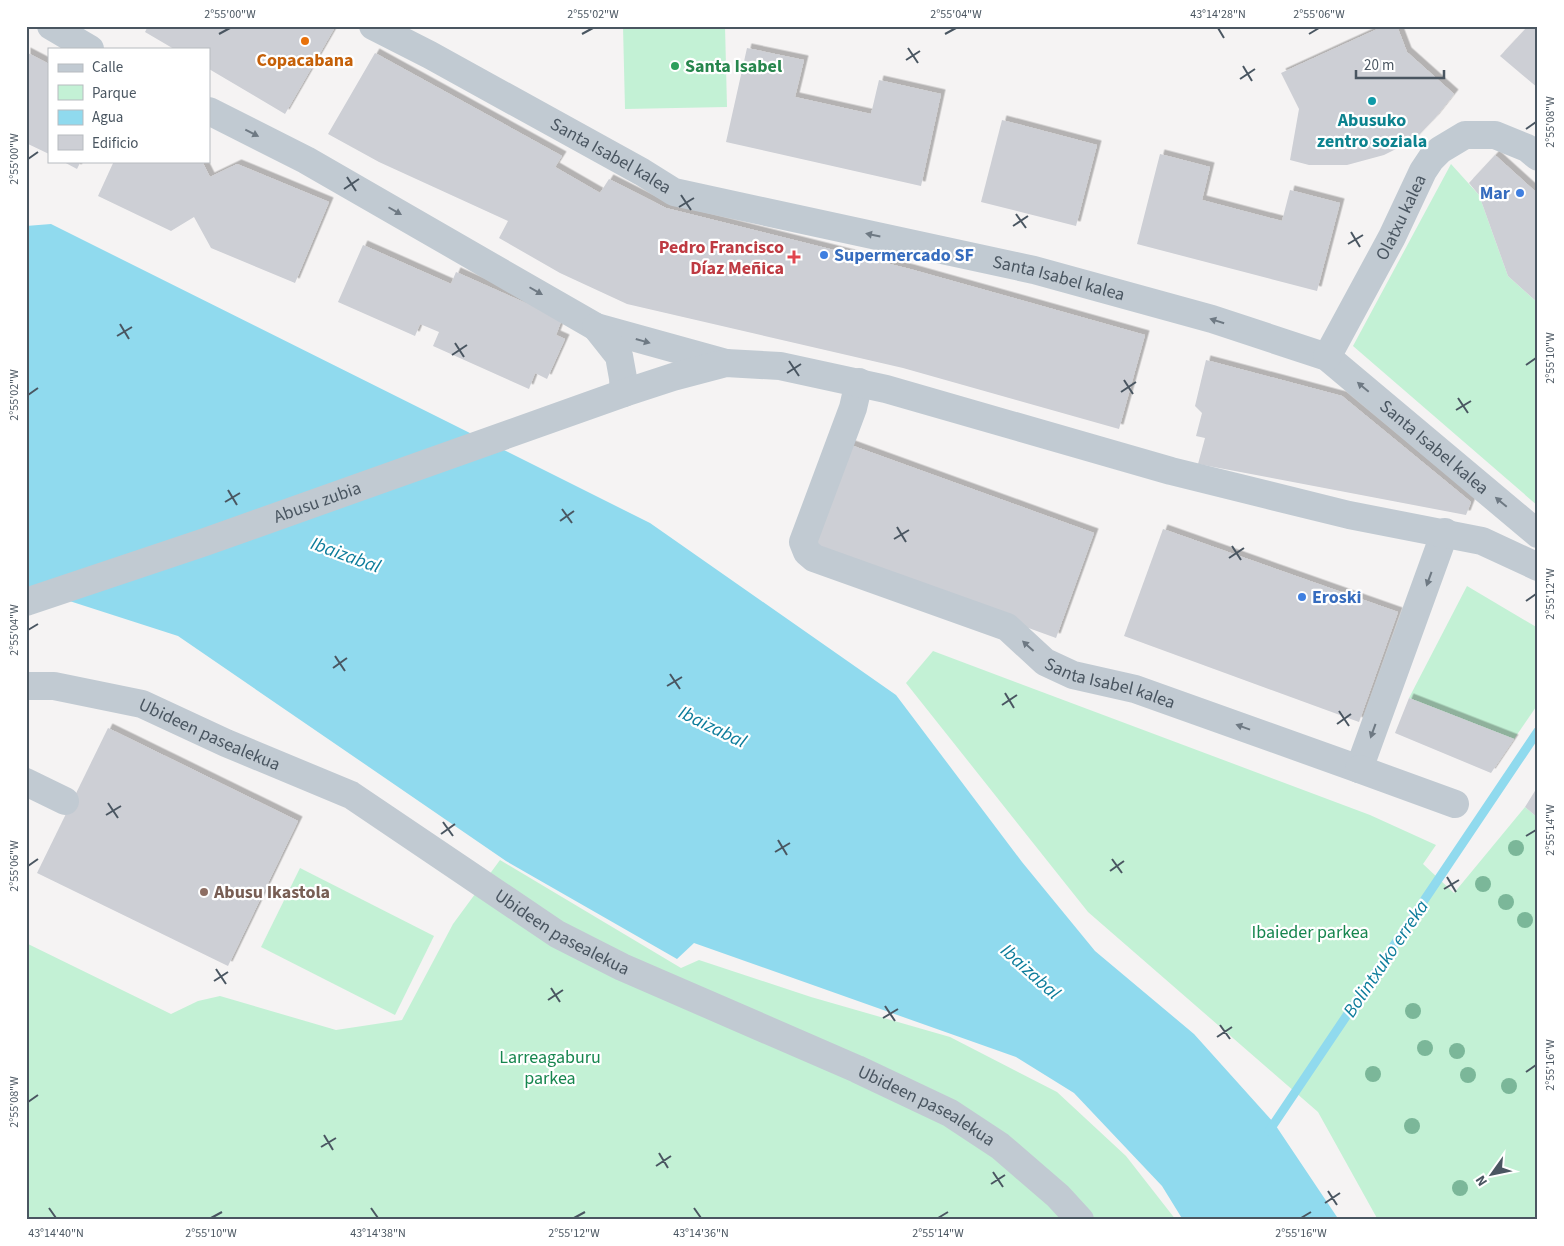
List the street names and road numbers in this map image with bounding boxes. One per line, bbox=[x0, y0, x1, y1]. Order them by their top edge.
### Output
street label: Santa Isabel kalea bbox=[546, 112, 676, 200]
street label: Olatxu kalea bbox=[1370, 170, 1433, 265]
street label: Santa Isabel kalea bbox=[990, 249, 1127, 307]
street label: Santa Isabel kalea bbox=[1374, 394, 1494, 501]
street label: Abusu zubia bbox=[270, 475, 365, 530]
street label: Santa Isabel kalea bbox=[1040, 651, 1179, 715]
street label: Ubideen pasealekua bbox=[135, 692, 284, 777]
street label: Ubideen pasealekua bbox=[490, 883, 633, 982]
street label: Ubideen pasealekua bbox=[854, 1059, 1000, 1152]

